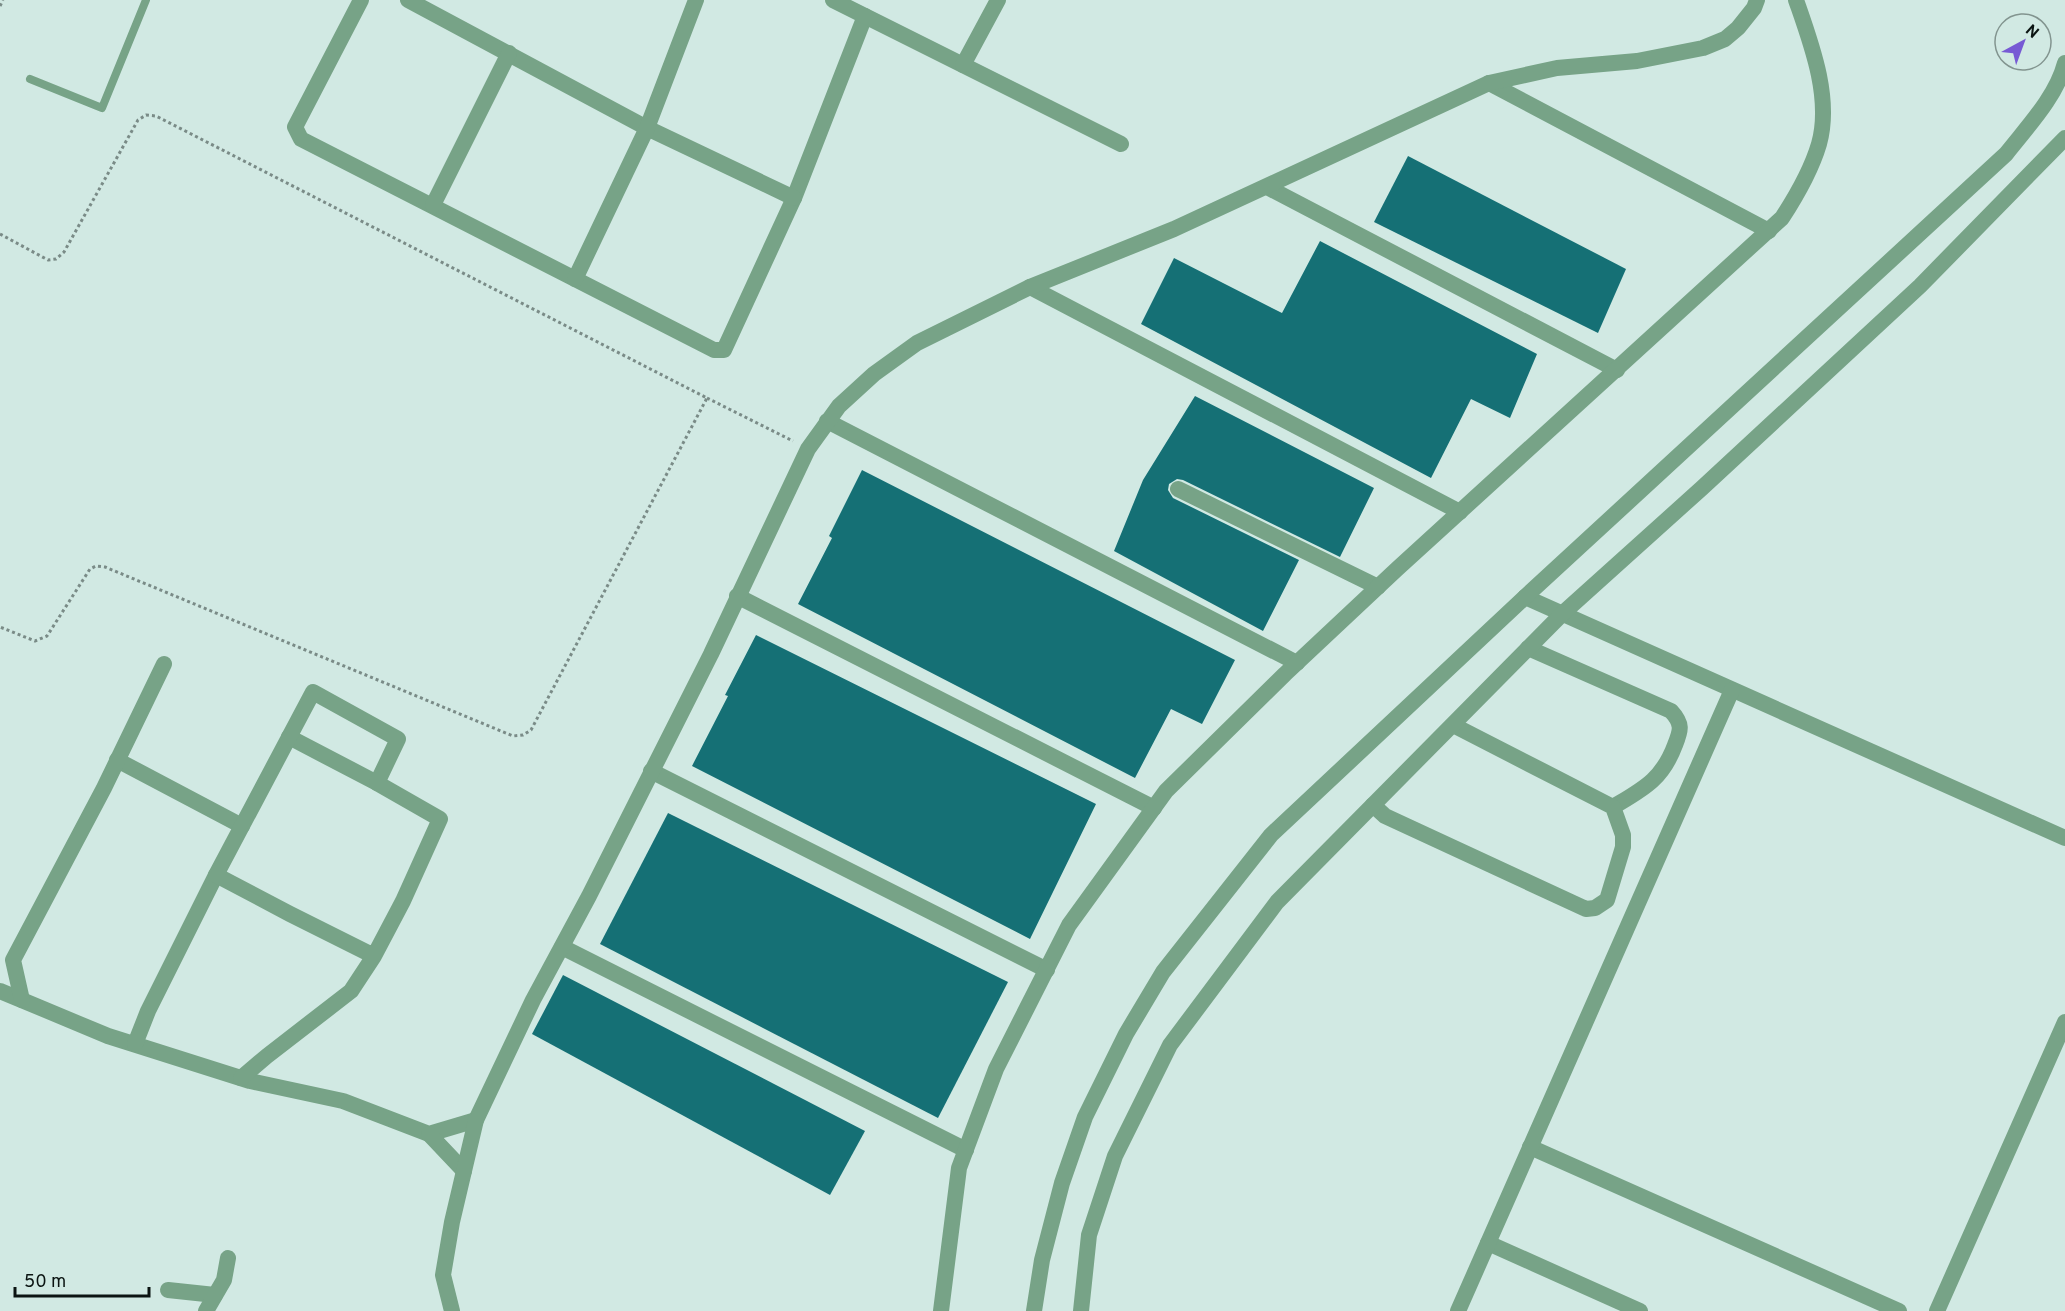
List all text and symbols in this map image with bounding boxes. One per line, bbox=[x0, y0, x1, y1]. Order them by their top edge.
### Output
north arrow bbox=[1993, 12, 2053, 72]
text: N bbox=[2021, 21, 2042, 44]
scale bar bbox=[15, 1260, 148, 1298]
text: 50 m bbox=[24, 1271, 66, 1294]

